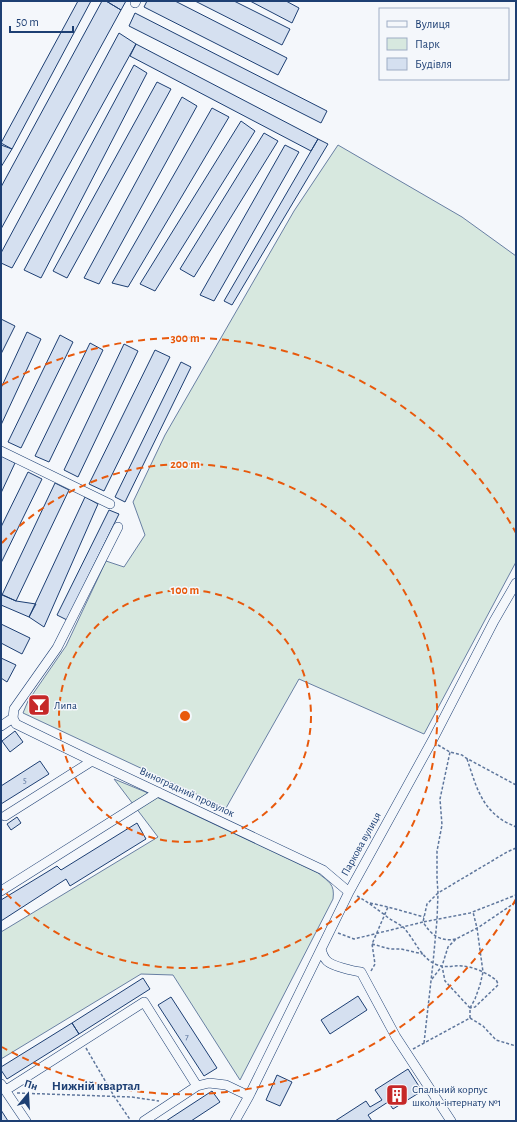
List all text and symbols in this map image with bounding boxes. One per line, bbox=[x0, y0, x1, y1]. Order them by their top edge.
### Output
scale bar bbox=[10, 8, 73, 34]
legend bbox=[379, 8, 509, 80]
text: 50 m bbox=[16, 16, 39, 28]
text: Вулиця bbox=[415, 18, 450, 31]
text: Парк bbox=[415, 38, 440, 50]
text: Будівля bbox=[415, 58, 452, 71]
text: 300 m bbox=[170, 332, 200, 344]
text: 200 m bbox=[170, 458, 200, 470]
text: 100 m bbox=[171, 584, 199, 596]
bar icon: Липа bbox=[26, 692, 52, 718]
place label: Липа bbox=[54, 700, 77, 711]
centre of rings bbox=[178, 709, 192, 723]
street label: Виноградний провулок bbox=[138, 765, 236, 819]
house number: 5 bbox=[23, 776, 27, 785]
street label: Паркова вулиця bbox=[339, 810, 383, 878]
house number: 7 bbox=[185, 1033, 189, 1042]
north arrow bbox=[8, 1074, 48, 1114]
text: Пн bbox=[23, 1078, 39, 1092]
district label: Нижній квартал bbox=[52, 1080, 140, 1093]
building icon: Спальний корпус школи-інтернату №1 bbox=[384, 1082, 410, 1108]
place label: Спальний корпус школи-інтернату №1 bbox=[412, 1084, 501, 1108]

